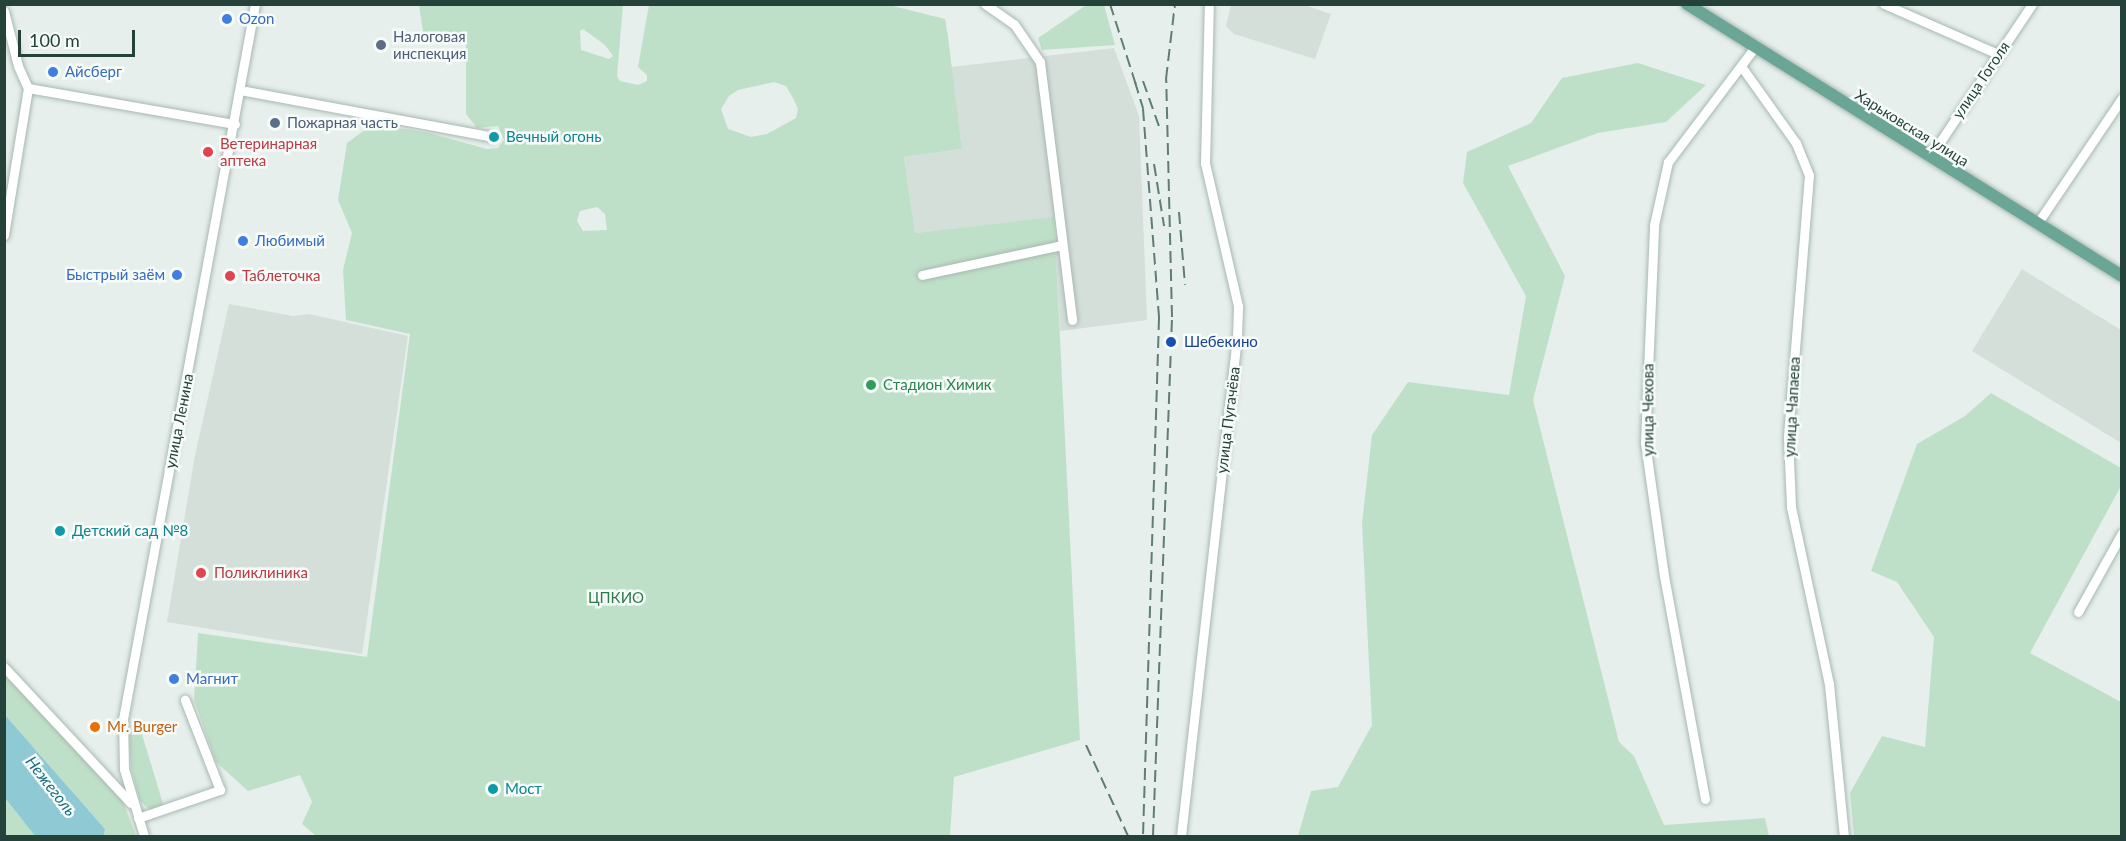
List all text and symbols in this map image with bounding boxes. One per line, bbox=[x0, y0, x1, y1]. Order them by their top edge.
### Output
place label: Ozon bbox=[239, 10, 274, 28]
marker: Ozon bbox=[220, 12, 234, 26]
scale bar bbox=[21, 18, 138, 56]
place label: Налоговая инспекция bbox=[393, 27, 466, 62]
text: 100 m bbox=[29, 29, 80, 51]
marker: Налоговая инспекция bbox=[374, 38, 388, 52]
street label: улица Гоголя bbox=[1949, 38, 2013, 122]
place label: Айсберг bbox=[65, 63, 122, 81]
marker: Айсберг bbox=[46, 65, 60, 79]
street label: Харьковская улица bbox=[1852, 86, 1972, 170]
place label: Пожарная часть bbox=[287, 114, 398, 132]
marker: Пожарная часть bbox=[268, 116, 282, 130]
place label: Вечный огонь bbox=[506, 128, 601, 146]
marker: Вечный огонь bbox=[487, 130, 501, 144]
place label: Ветеринарная аптека bbox=[220, 134, 317, 169]
marker: Ветеринарная аптека bbox=[201, 145, 215, 159]
place label: Любимый bbox=[255, 232, 325, 250]
marker: Любимый bbox=[236, 234, 250, 248]
place label: Быстрый заём bbox=[66, 266, 165, 284]
place label: Таблеточка bbox=[242, 267, 320, 285]
marker: Быстрый заём bbox=[170, 268, 184, 282]
marker: Таблеточка bbox=[223, 269, 237, 283]
marker: Шебекино bbox=[1162, 333, 1180, 351]
place label: Шебекино bbox=[1184, 333, 1258, 351]
street label: улица Чапаева bbox=[1780, 356, 1804, 458]
street label: улица Чехова bbox=[1639, 364, 1657, 456]
street label: улица Пугачёва bbox=[1213, 366, 1243, 474]
street label: улица Ленина bbox=[161, 372, 197, 470]
place label: Стадион Химик bbox=[883, 376, 992, 394]
marker: Стадион Химик bbox=[864, 378, 878, 392]
place label: Детский сад №8 bbox=[72, 522, 188, 540]
marker: Детский сад №8 bbox=[53, 524, 67, 538]
marker: Поликлиника bbox=[192, 564, 210, 582]
place label: Поликлиника bbox=[214, 564, 308, 582]
park label: ЦПКИО bbox=[588, 589, 644, 607]
place label: Магнит bbox=[186, 670, 238, 688]
marker: Магнит bbox=[167, 672, 181, 686]
place label: Mr. Burger bbox=[107, 718, 177, 736]
marker: Mr. Burger bbox=[88, 720, 102, 734]
water label: Нежеголь bbox=[22, 752, 80, 820]
place label: Мост bbox=[505, 780, 542, 798]
marker: Мост bbox=[486, 782, 500, 796]

